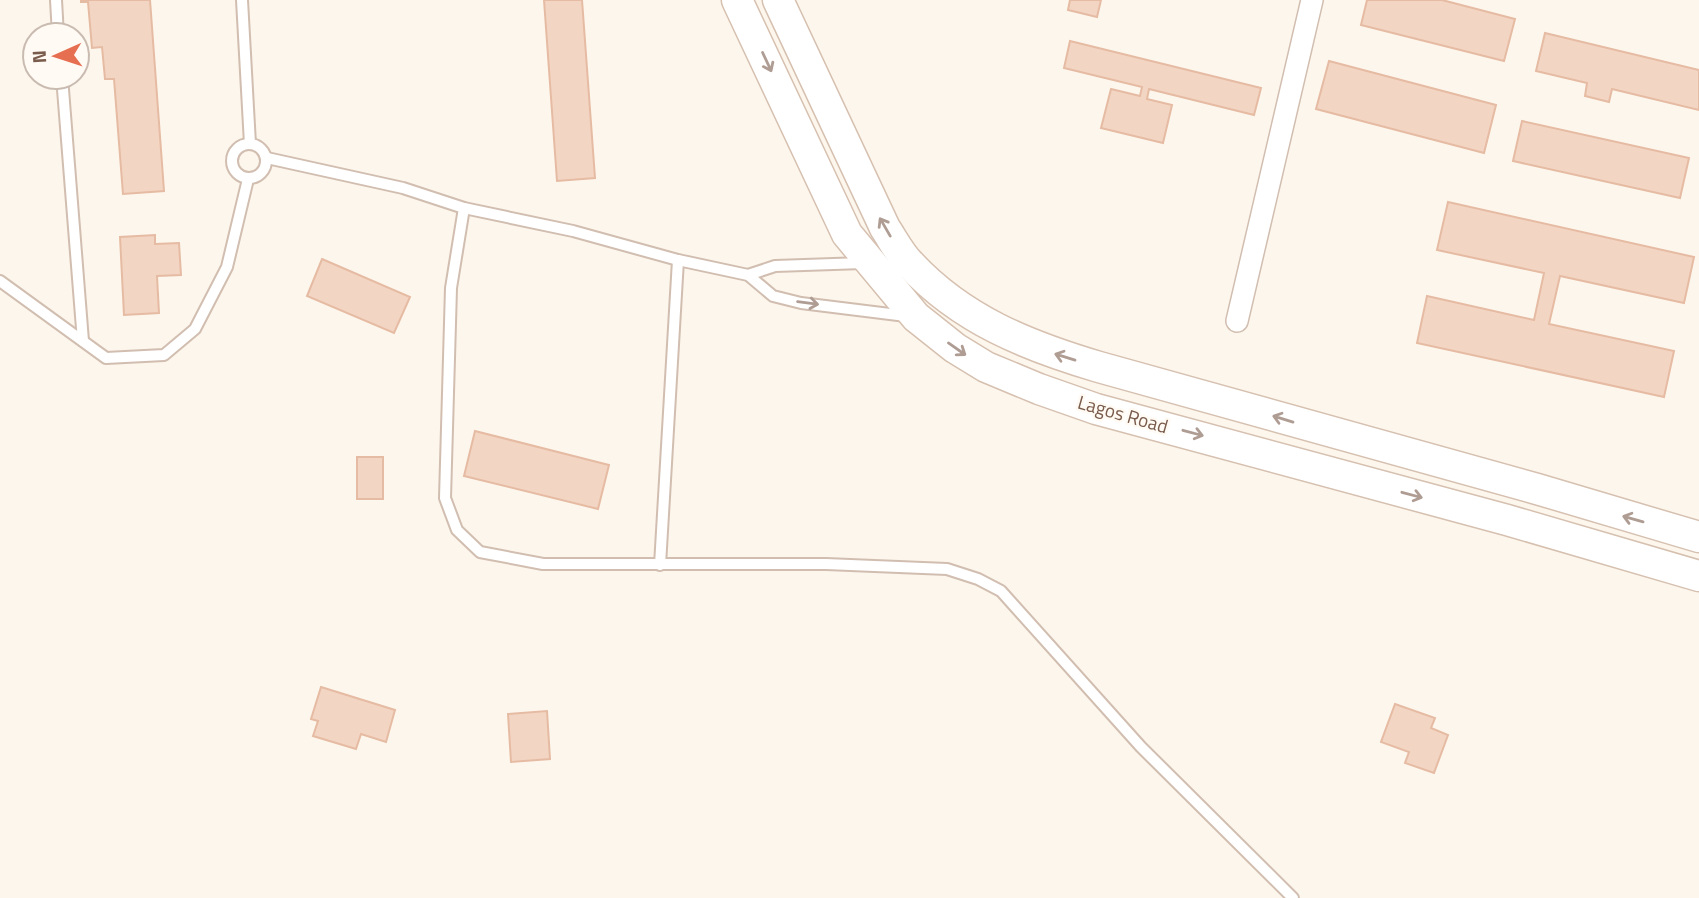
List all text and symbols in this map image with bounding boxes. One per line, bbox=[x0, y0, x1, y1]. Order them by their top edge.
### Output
north arrow bbox=[21, 21, 91, 91]
text: N bbox=[24, 50, 53, 64]
one-way arrow bbox=[761, 50, 774, 72]
one-way arrow bbox=[878, 217, 892, 237]
one-way arrow bbox=[796, 297, 819, 310]
one-way arrow bbox=[947, 342, 966, 356]
one-way arrow bbox=[1054, 349, 1076, 362]
street label: Lagos Road bbox=[1075, 387, 1172, 440]
one-way arrow bbox=[1273, 411, 1295, 424]
one-way arrow bbox=[1182, 428, 1204, 441]
one-way arrow bbox=[1401, 489, 1423, 502]
one-way arrow bbox=[1623, 511, 1645, 524]

